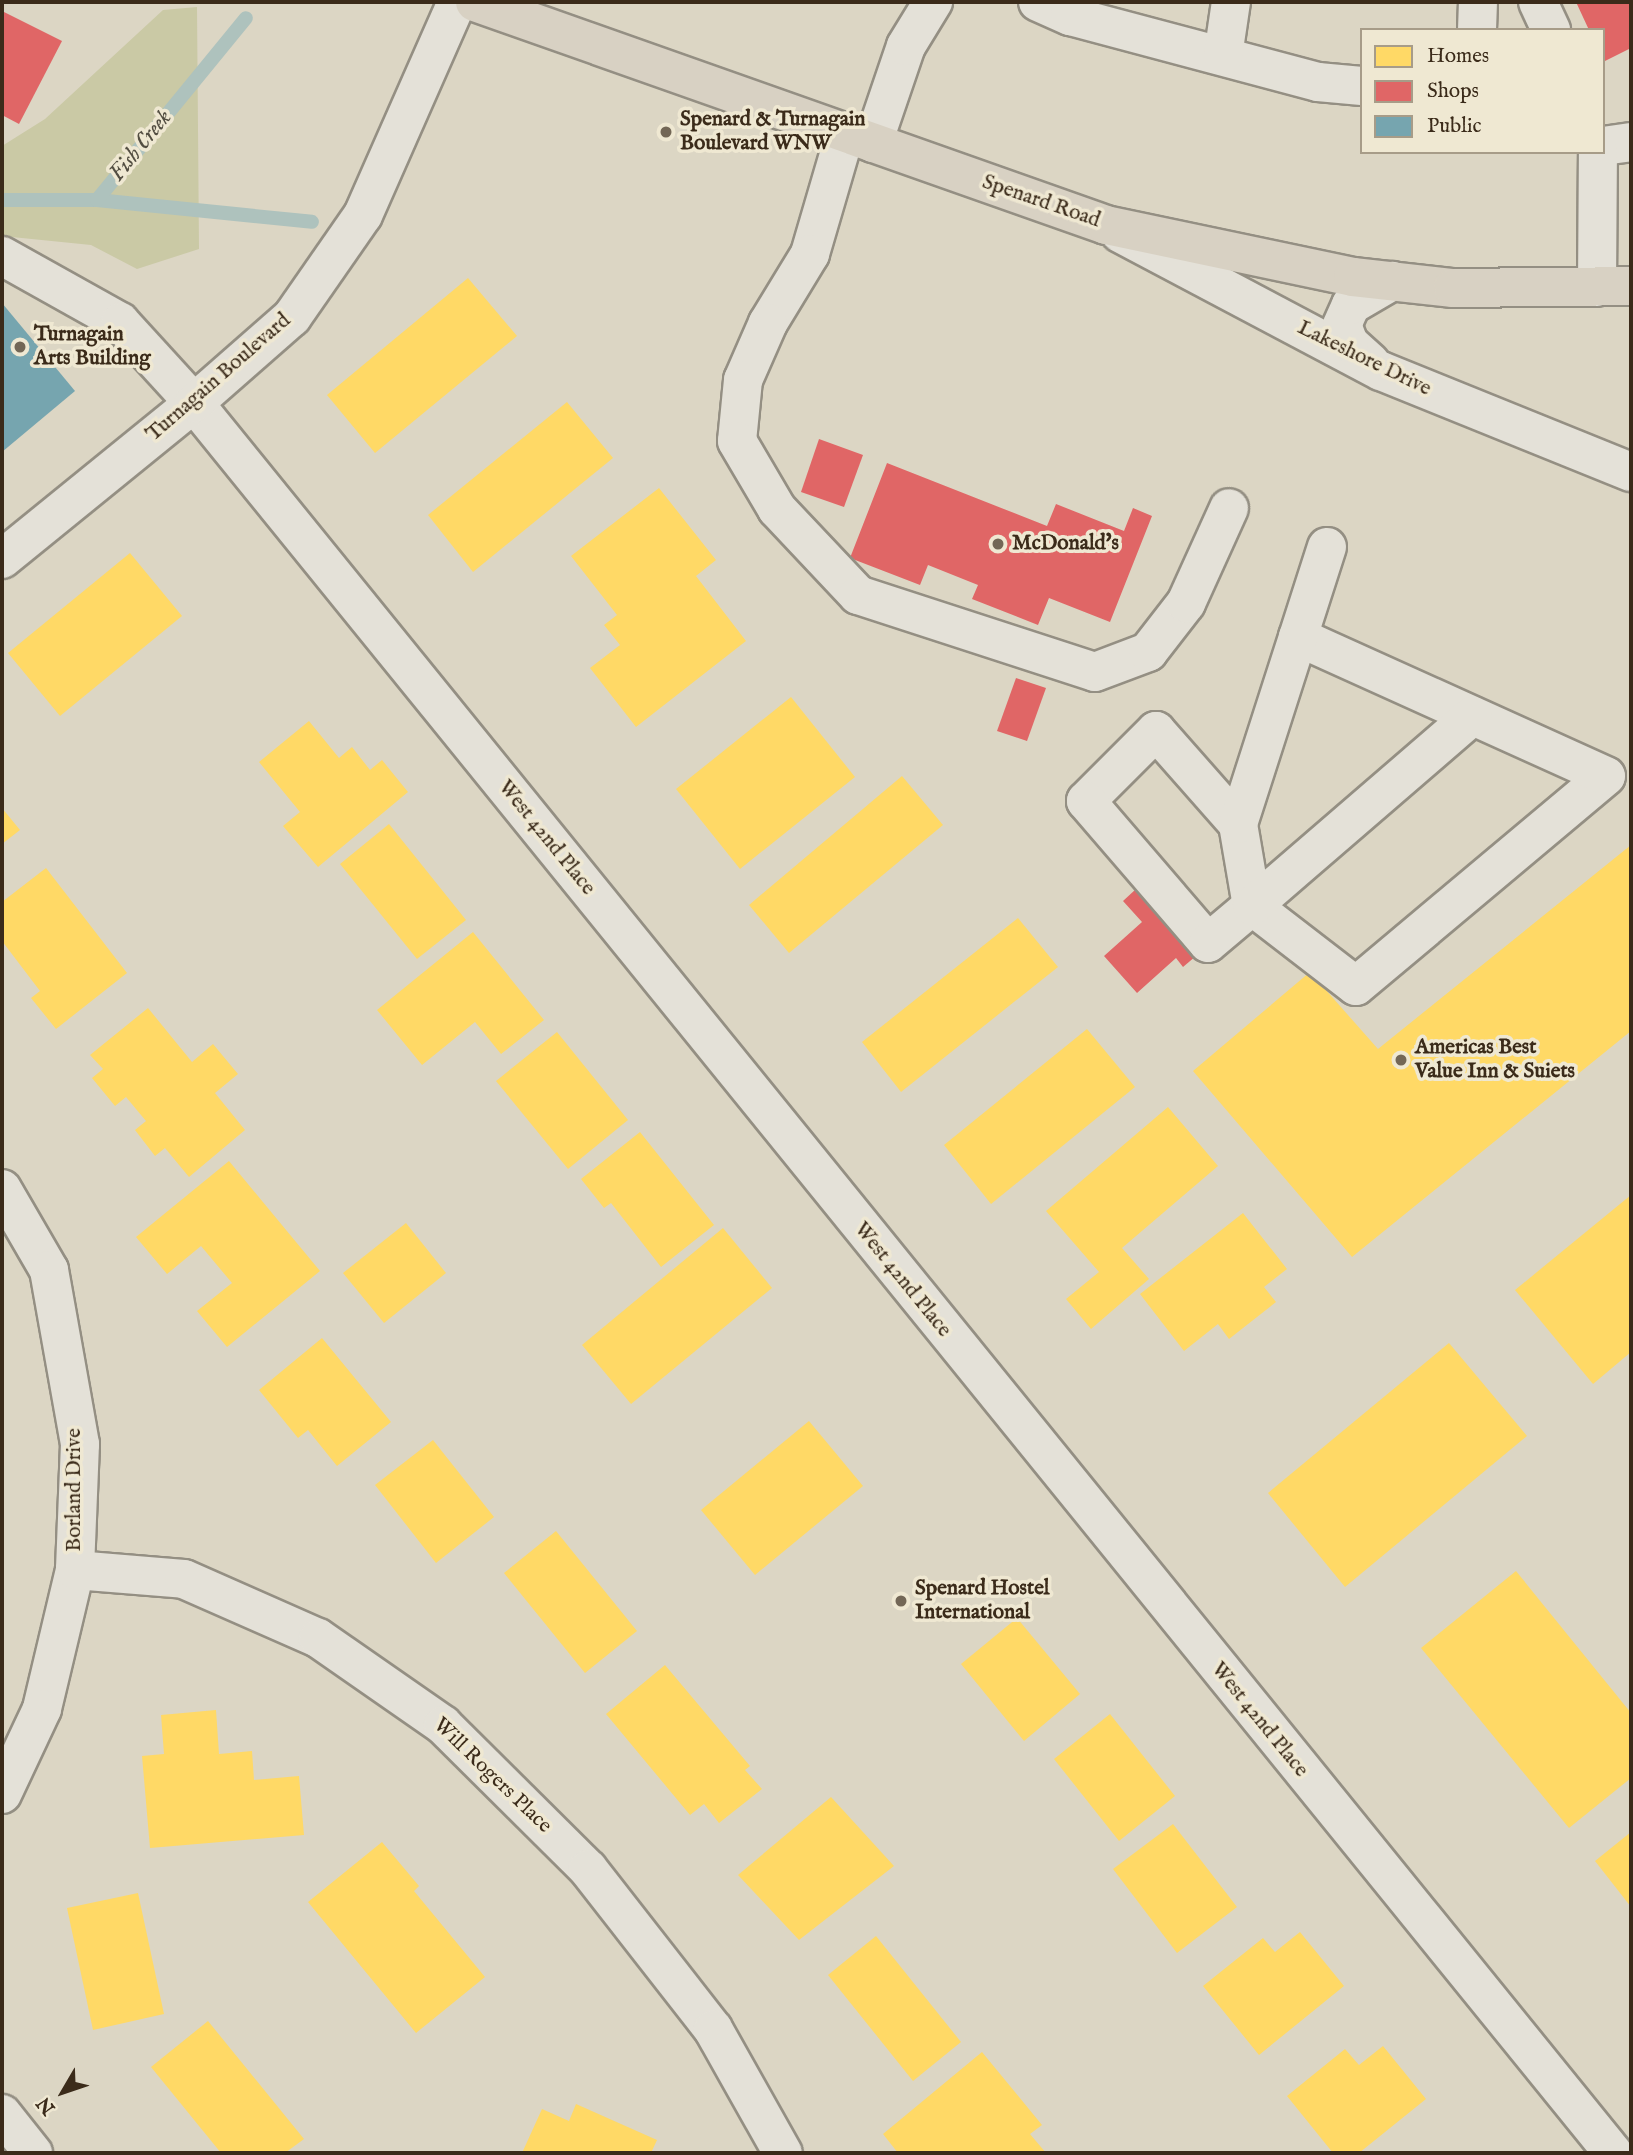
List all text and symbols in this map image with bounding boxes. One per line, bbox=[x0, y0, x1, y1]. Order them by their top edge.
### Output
legend bbox=[1360, 28, 1605, 154]
text: Homes bbox=[1427, 43, 1489, 70]
text: Shops bbox=[1427, 78, 1479, 105]
water label: Fish Creek bbox=[104, 105, 178, 187]
place label: Spenard & Turnagain Boulevard WNW bbox=[680, 107, 866, 157]
text: Public bbox=[1427, 113, 1481, 140]
marker: Spenard & Turnagain Boulevard WNW bbox=[658, 124, 674, 140]
street label: Spenard Road bbox=[979, 170, 1103, 234]
street label: Turnagain Boulevard bbox=[142, 309, 296, 447]
street label: Lakeshore Drive bbox=[1293, 316, 1435, 402]
place label: Turnagain Arts Building bbox=[34, 322, 151, 372]
marker: Turnagain Arts Building bbox=[12, 339, 28, 355]
place label: McDonald's bbox=[1012, 531, 1119, 557]
marker: McDonald's bbox=[990, 536, 1006, 552]
street label: West 42nd Place bbox=[492, 775, 600, 901]
place label: Americas Best Value Inn & Suiets bbox=[1415, 1035, 1575, 1085]
marker: Americas Best Value Inn & Suiets bbox=[1393, 1052, 1409, 1068]
street label: West 42nd Place bbox=[848, 1217, 956, 1343]
street label: Borland Drive bbox=[62, 1428, 88, 1552]
place label: Spenard Hostel International bbox=[915, 1576, 1050, 1626]
marker: Spenard Hostel International bbox=[893, 1593, 909, 1609]
street label: West 42nd Place bbox=[1205, 1657, 1313, 1783]
street label: Will Rogers Place bbox=[427, 1713, 557, 1839]
north arrow bbox=[28, 2057, 98, 2127]
text: N bbox=[32, 2091, 61, 2119]

